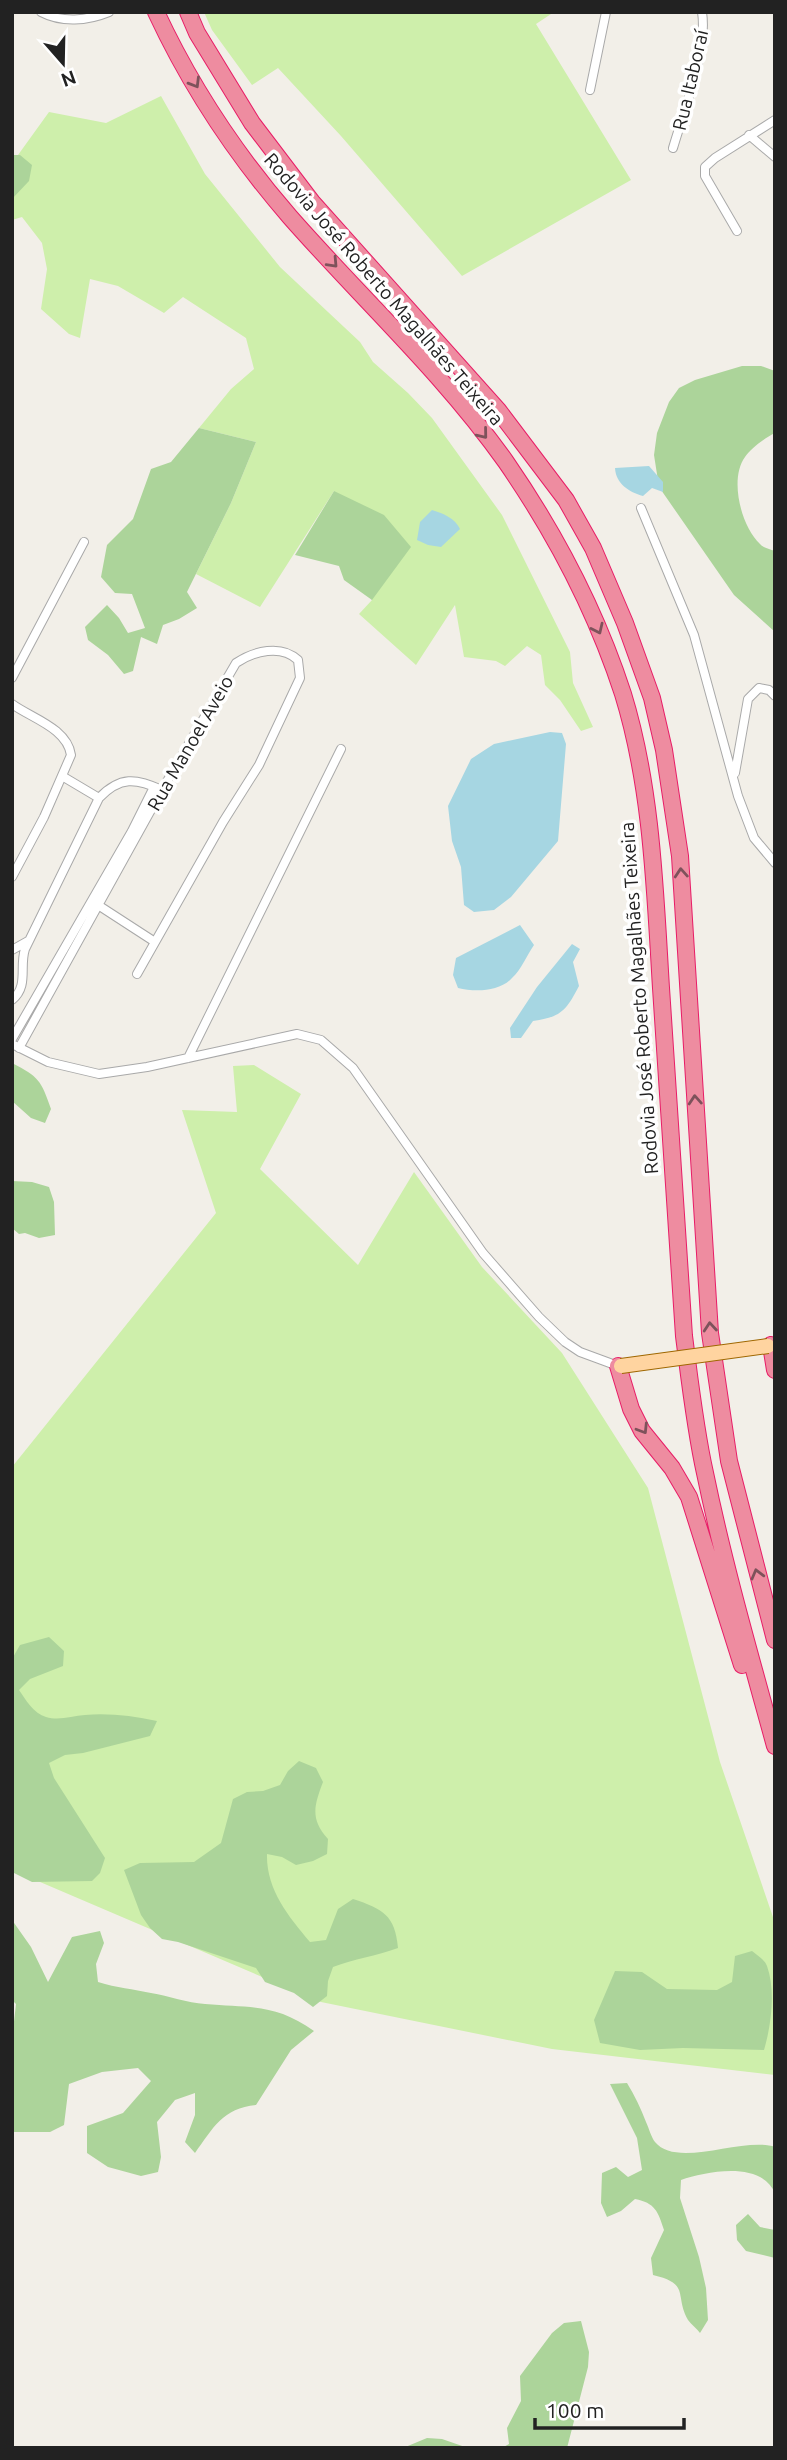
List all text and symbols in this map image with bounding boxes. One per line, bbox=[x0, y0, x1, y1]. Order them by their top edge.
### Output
street label: Rua Itaboraí bbox=[668, 27, 712, 132]
north arrow bbox=[28, 28, 98, 98]
text: N bbox=[58, 66, 79, 92]
one-way arrow bbox=[187, 76, 200, 89]
street label: Rodovia José Roberto Magalhães Teixeira bbox=[260, 149, 508, 429]
one-way arrow bbox=[325, 255, 337, 268]
one-way arrow bbox=[475, 425, 487, 438]
one-way arrow bbox=[590, 622, 604, 634]
street label: Rua Manoel Aveio bbox=[142, 671, 238, 815]
street label: Rodovia José Roberto Magalhães Teixeira bbox=[616, 821, 662, 1175]
one-way arrow bbox=[674, 867, 689, 878]
one-way arrow bbox=[688, 1094, 703, 1105]
one-way arrow bbox=[703, 1321, 718, 1332]
one-way arrow bbox=[634, 1422, 647, 1435]
one-way arrow bbox=[751, 1568, 765, 1580]
scale bar bbox=[535, 2386, 684, 2430]
text: 100 m bbox=[546, 2398, 604, 2422]

